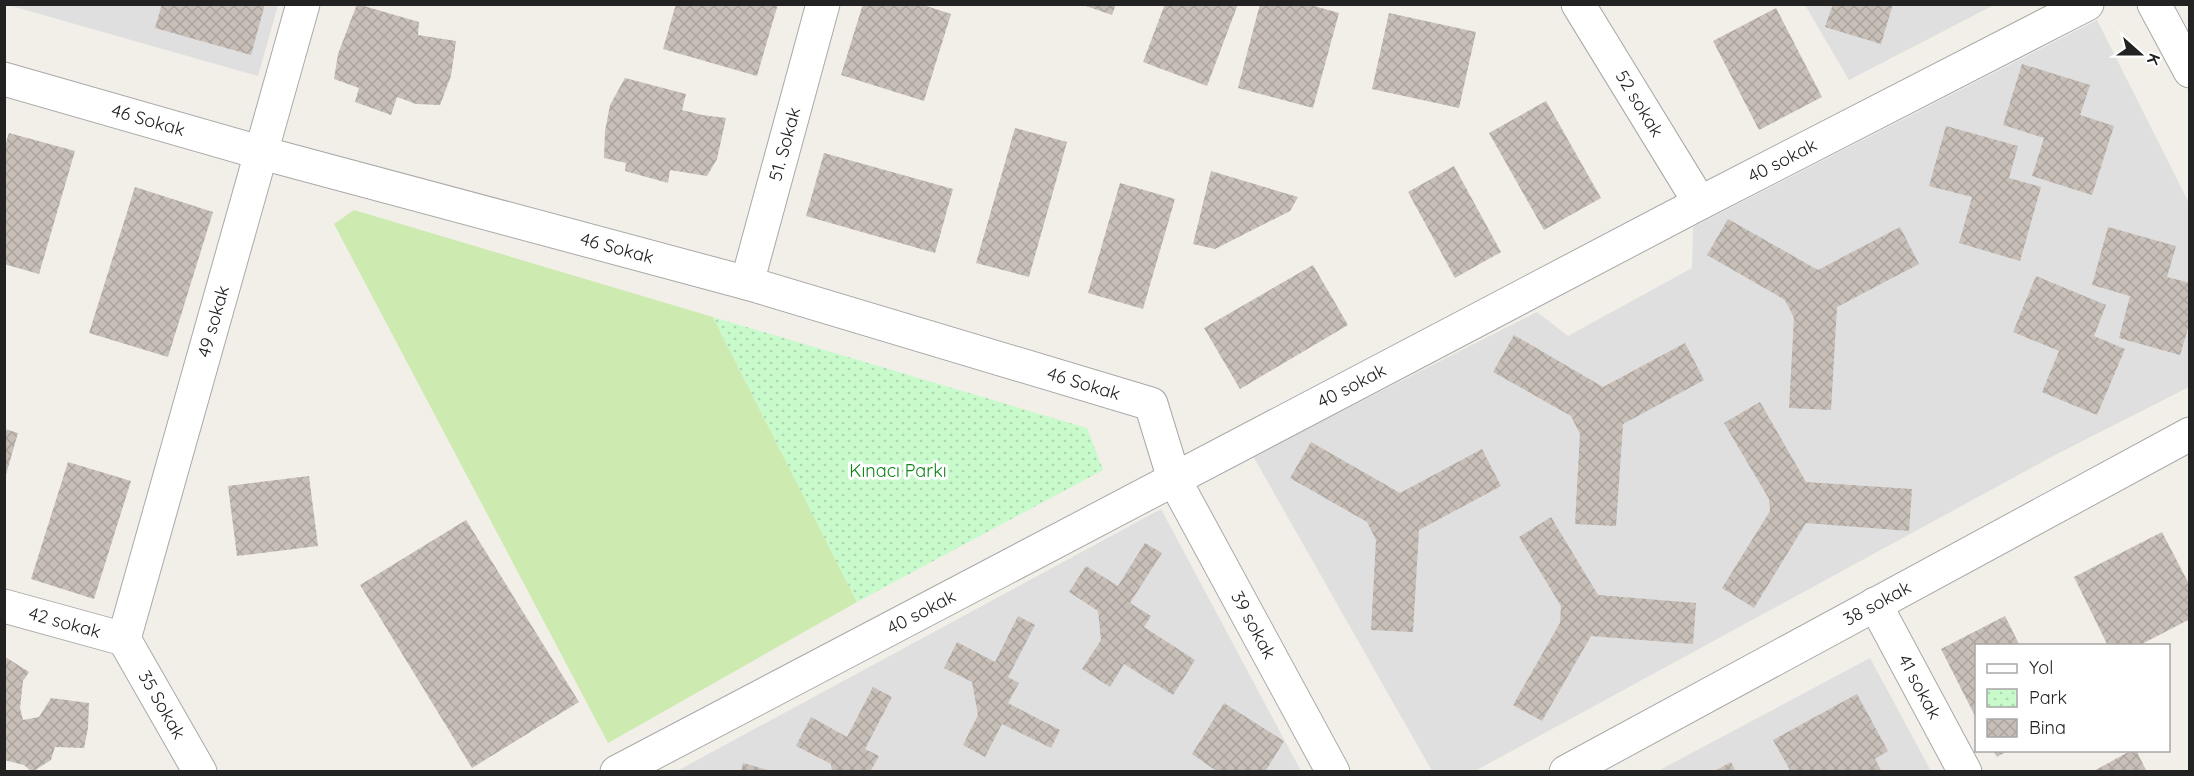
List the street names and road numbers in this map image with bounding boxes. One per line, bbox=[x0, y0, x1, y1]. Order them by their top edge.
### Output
street label: 52 sokak bbox=[1610, 66, 1669, 141]
street label: 46 Sokak bbox=[109, 98, 188, 141]
street label: 51. Sokak bbox=[763, 104, 805, 184]
street label: 40 sokak bbox=[1744, 133, 1821, 187]
street label: 46 Sokak bbox=[578, 227, 657, 269]
street label: 49 sokak bbox=[192, 283, 234, 360]
street label: 40 sokak bbox=[1313, 358, 1390, 413]
street label: 46 Sokak bbox=[1045, 362, 1123, 405]
street label: 38 sokak bbox=[1839, 575, 1915, 631]
street label: 40 sokak bbox=[883, 584, 960, 639]
street label: 39 sokak bbox=[1226, 587, 1281, 663]
street label: 42 sokak bbox=[26, 601, 104, 643]
street label: 41 sokak bbox=[1893, 650, 1947, 723]
street label: 35 Sokak bbox=[133, 666, 191, 743]

